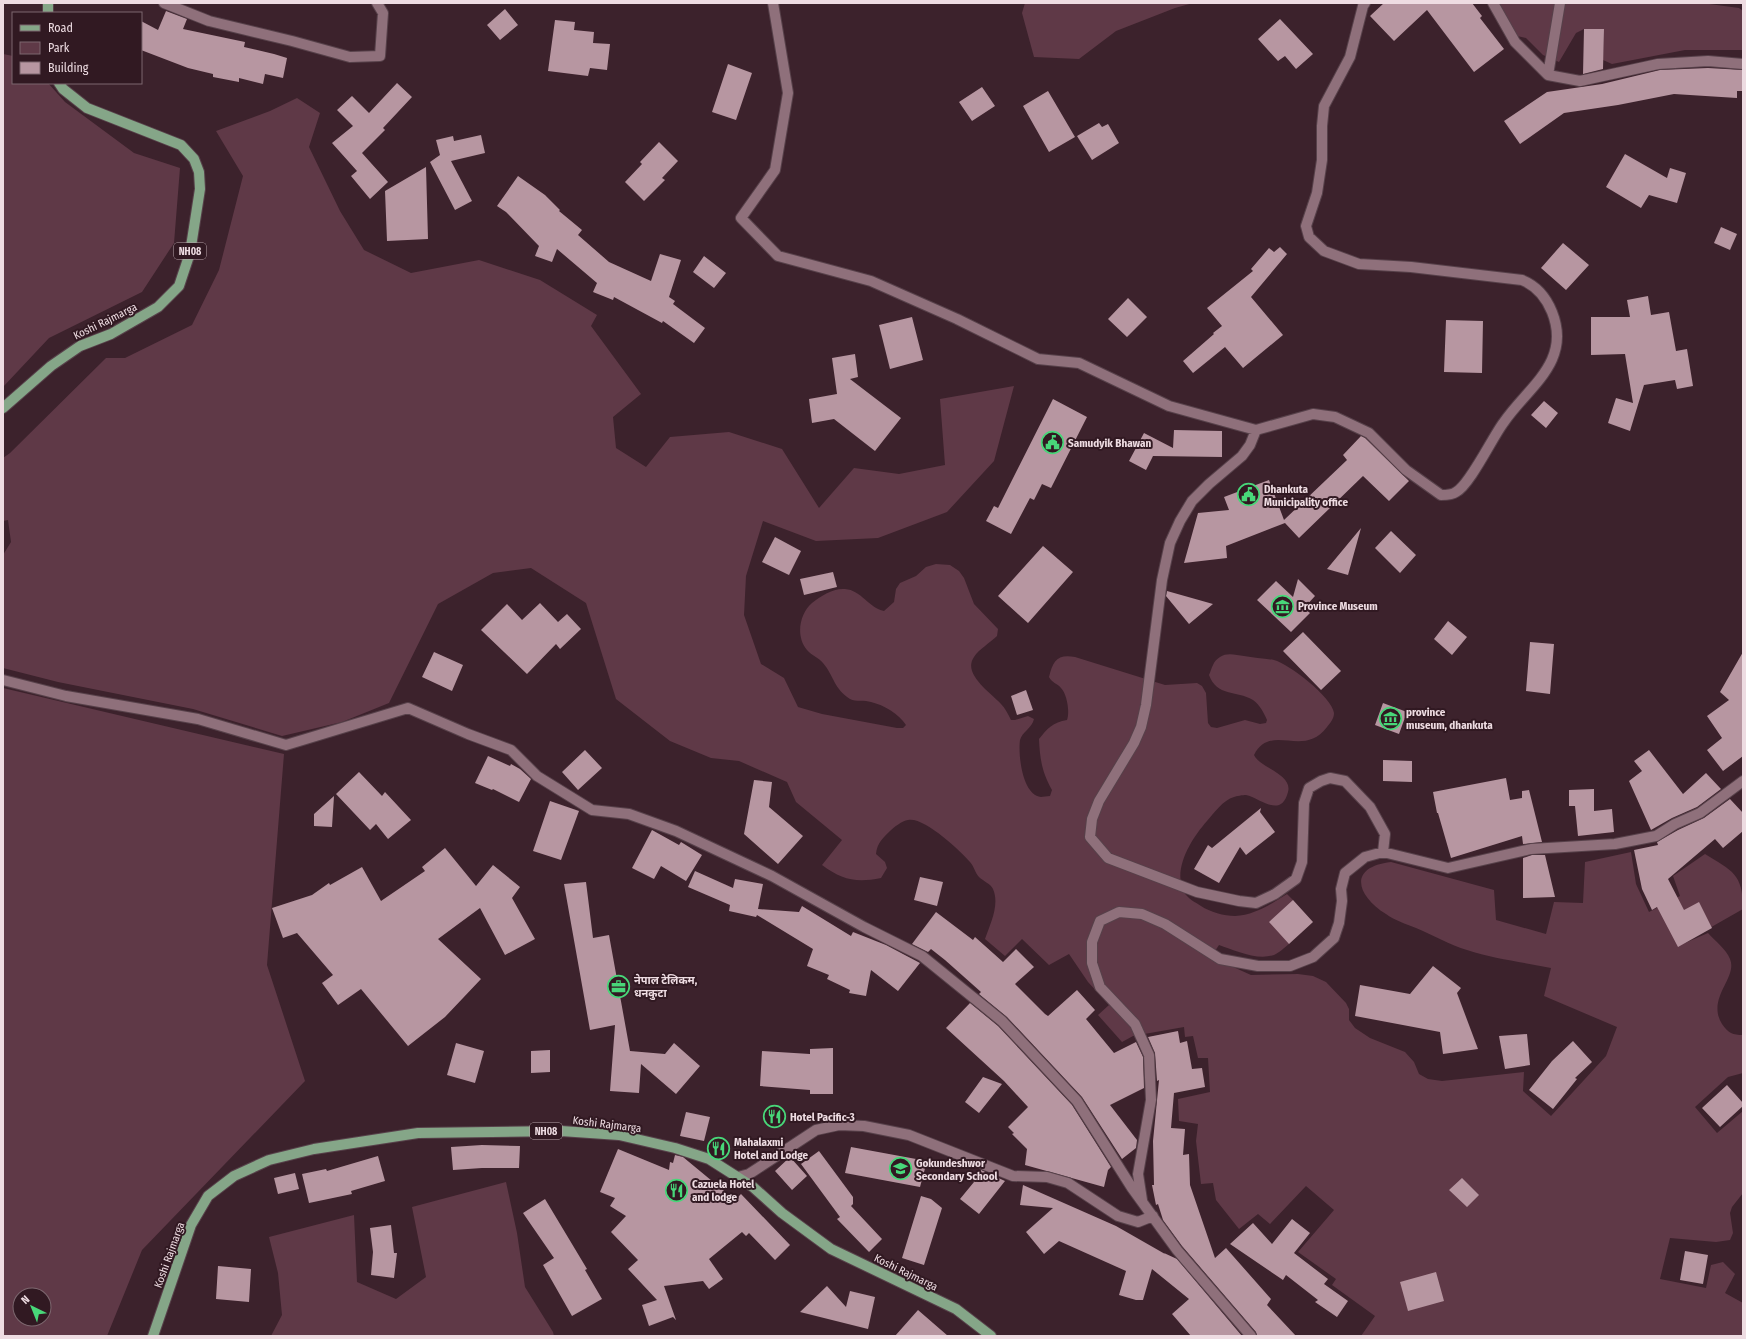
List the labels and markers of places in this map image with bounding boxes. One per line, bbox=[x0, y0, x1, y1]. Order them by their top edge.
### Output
public building icon: Samudyik Bhawan bbox=[1039, 430, 1065, 456]
place label: Samudyik Bhawan bbox=[1068, 437, 1151, 450]
public building icon: Dhankuta Municipality office bbox=[1235, 482, 1261, 508]
place label: Dhankuta Municipality office bbox=[1264, 483, 1348, 509]
museum icon: Province Museum bbox=[1270, 593, 1296, 619]
place label: Province Museum bbox=[1298, 600, 1378, 613]
museum icon: province museum, dhankuta bbox=[1378, 705, 1404, 731]
place label: province museum, dhankuta bbox=[1406, 706, 1493, 732]
office icon: नेपाल टेलिकम, धनकुटा bbox=[605, 973, 631, 999]
place label: नेपाल टेलिकम, धनकुटा bbox=[634, 973, 698, 1001]
restaurant icon: Hotel Pacific-3 bbox=[761, 1104, 787, 1130]
place label: Hotel Pacific-3 bbox=[790, 1111, 855, 1124]
restaurant icon: Mahalaxmi Hotel and Lodge bbox=[705, 1135, 731, 1161]
place label: Mahalaxmi Hotel and Lodge bbox=[734, 1136, 809, 1162]
school or university icon: Gokundeshwor Secondary School bbox=[887, 1156, 913, 1182]
place label: Gokundeshwor Secondary School bbox=[916, 1157, 999, 1183]
restaurant icon: Cazuela Hotel and lodge bbox=[664, 1177, 690, 1203]
place label: Cazuela Hotel and lodge bbox=[692, 1178, 755, 1204]

